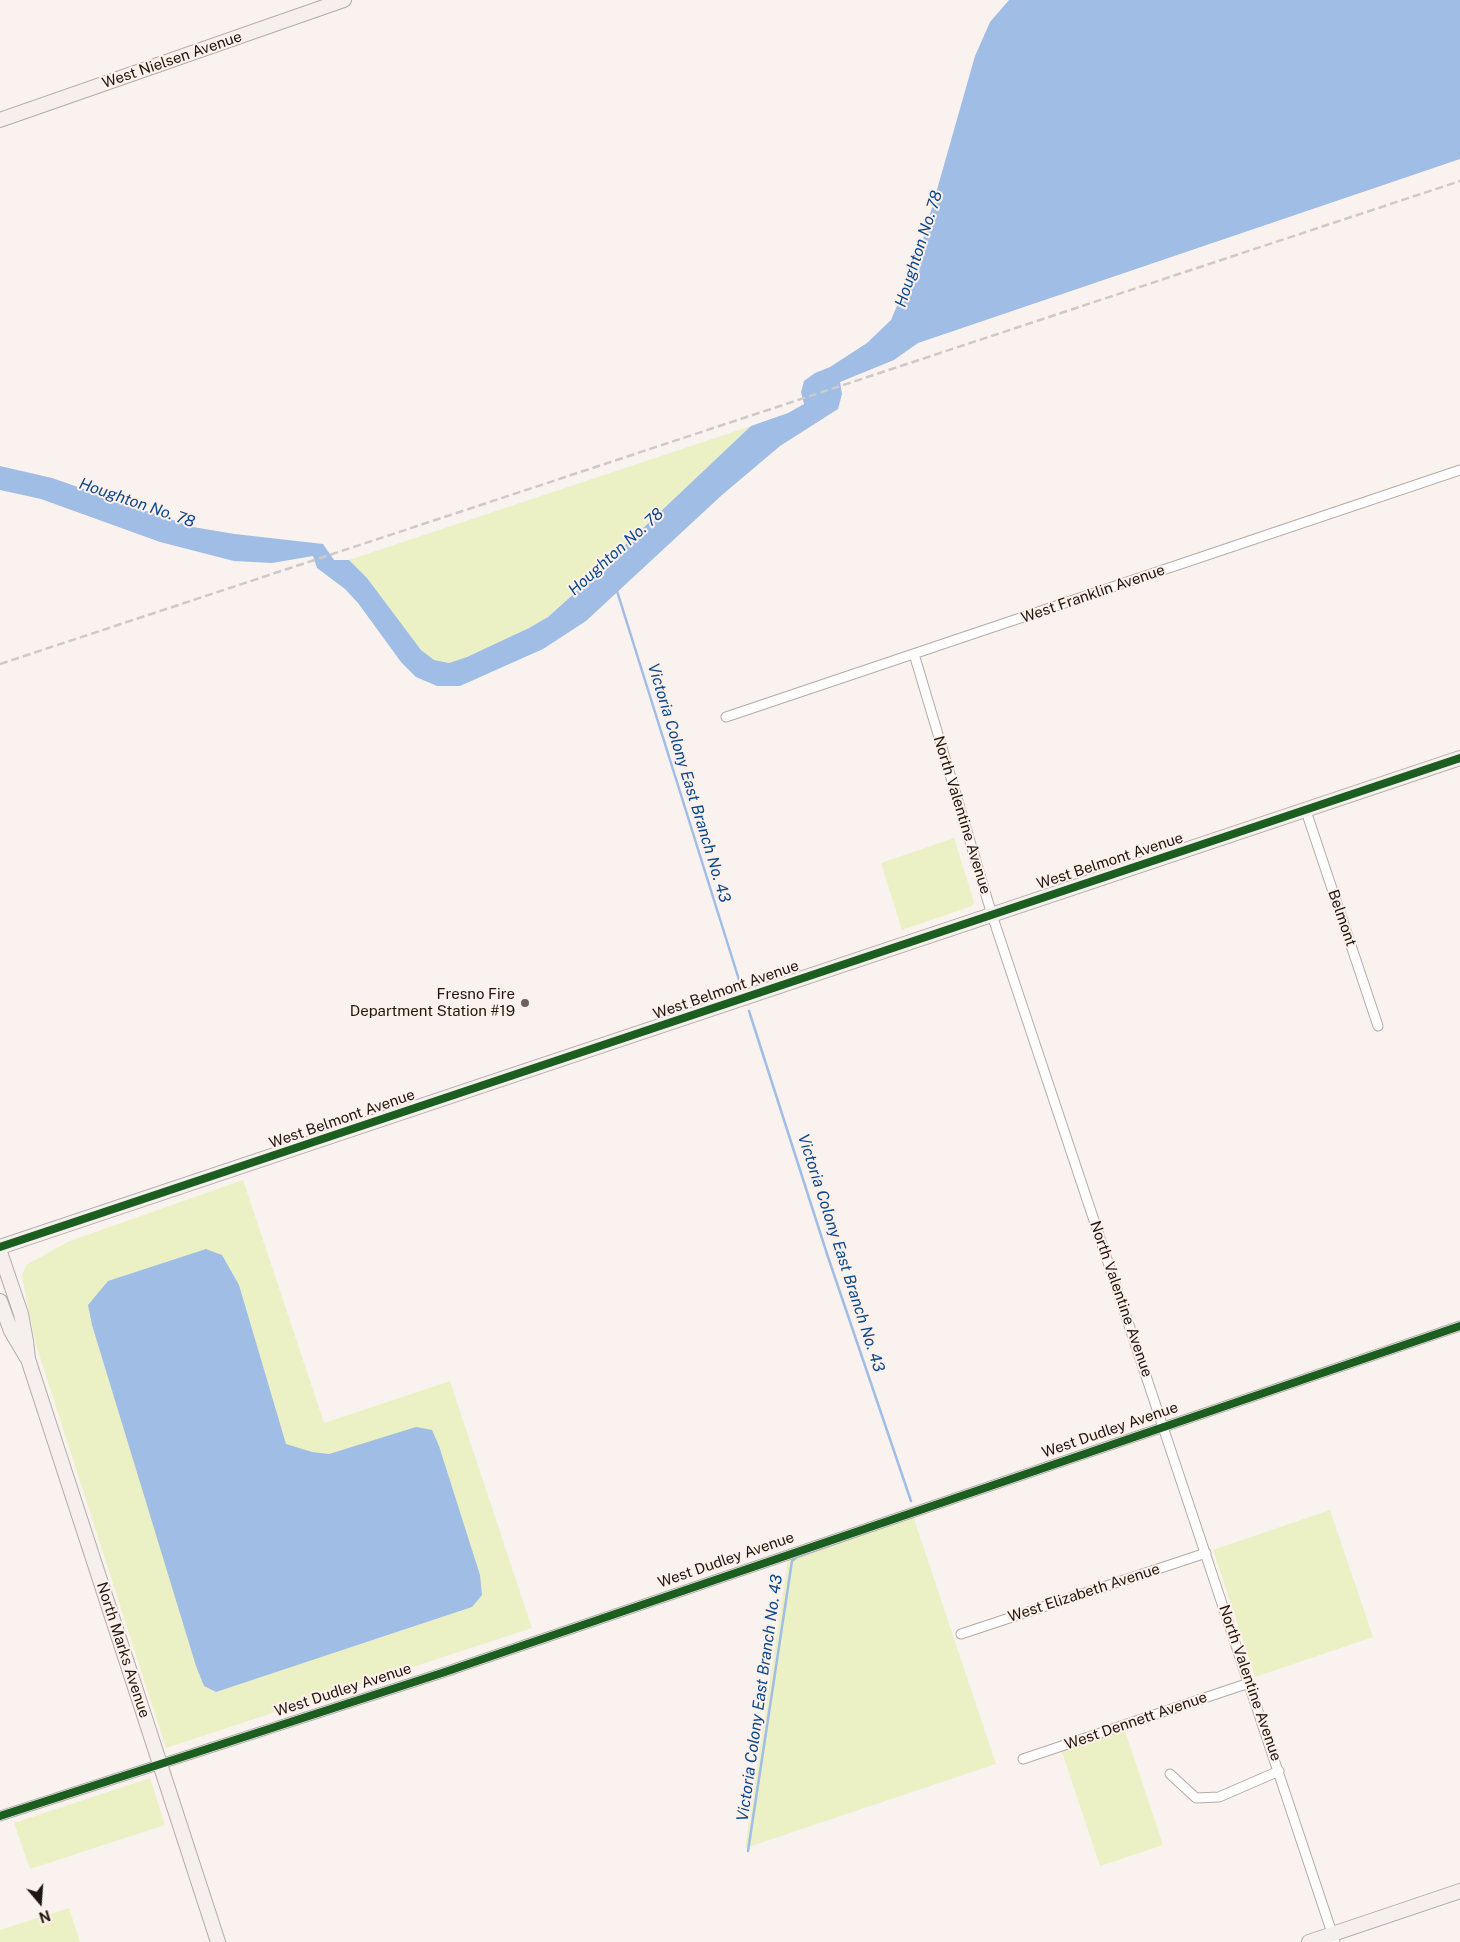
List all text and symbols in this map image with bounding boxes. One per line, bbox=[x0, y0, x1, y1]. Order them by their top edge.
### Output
street label: West Nielsen Avenue bbox=[100, 28, 244, 92]
water label: Houghton No. 78 bbox=[891, 188, 947, 310]
water label: Houghton No. 78 bbox=[76, 474, 198, 532]
water label: Houghton No. 78 bbox=[564, 504, 668, 600]
street label: West Franklin Avenue bbox=[1019, 561, 1167, 627]
water label: Victoria Colony East Branch No. 43 bbox=[643, 661, 735, 905]
street label: North Valentine Avenue bbox=[929, 734, 995, 896]
street label: West Belmont Avenue bbox=[1035, 829, 1185, 893]
street label: Belmont bbox=[1324, 887, 1360, 949]
street label: West Belmont Avenue bbox=[651, 957, 801, 1023]
place label: Fresno Fire Department Station #19 bbox=[350, 985, 515, 1020]
marker: Fresno Fire Department Station #19 bbox=[519, 997, 531, 1009]
street label: West Belmont Avenue bbox=[267, 1086, 417, 1152]
water label: Victoria Colony East Branch No. 43 bbox=[793, 1132, 889, 1374]
street label: North Valentine Avenue bbox=[1086, 1218, 1156, 1380]
street label: West Dudley Avenue bbox=[1040, 1398, 1180, 1462]
street label: West Dudley Avenue bbox=[656, 1528, 796, 1592]
street label: West Elizabeth Avenue bbox=[1006, 1560, 1162, 1626]
water label: Victoria Colony East Branch No. 43 bbox=[733, 1573, 787, 1823]
street label: North Marks Avenue bbox=[93, 1580, 153, 1720]
street label: North Valentine Avenue bbox=[1215, 1602, 1285, 1764]
street label: West Dudley Avenue bbox=[272, 1659, 414, 1721]
street label: West Dennett Avenue bbox=[1062, 1688, 1210, 1754]
north arrow bbox=[15, 1877, 65, 1927]
text: N bbox=[37, 1907, 52, 1926]

